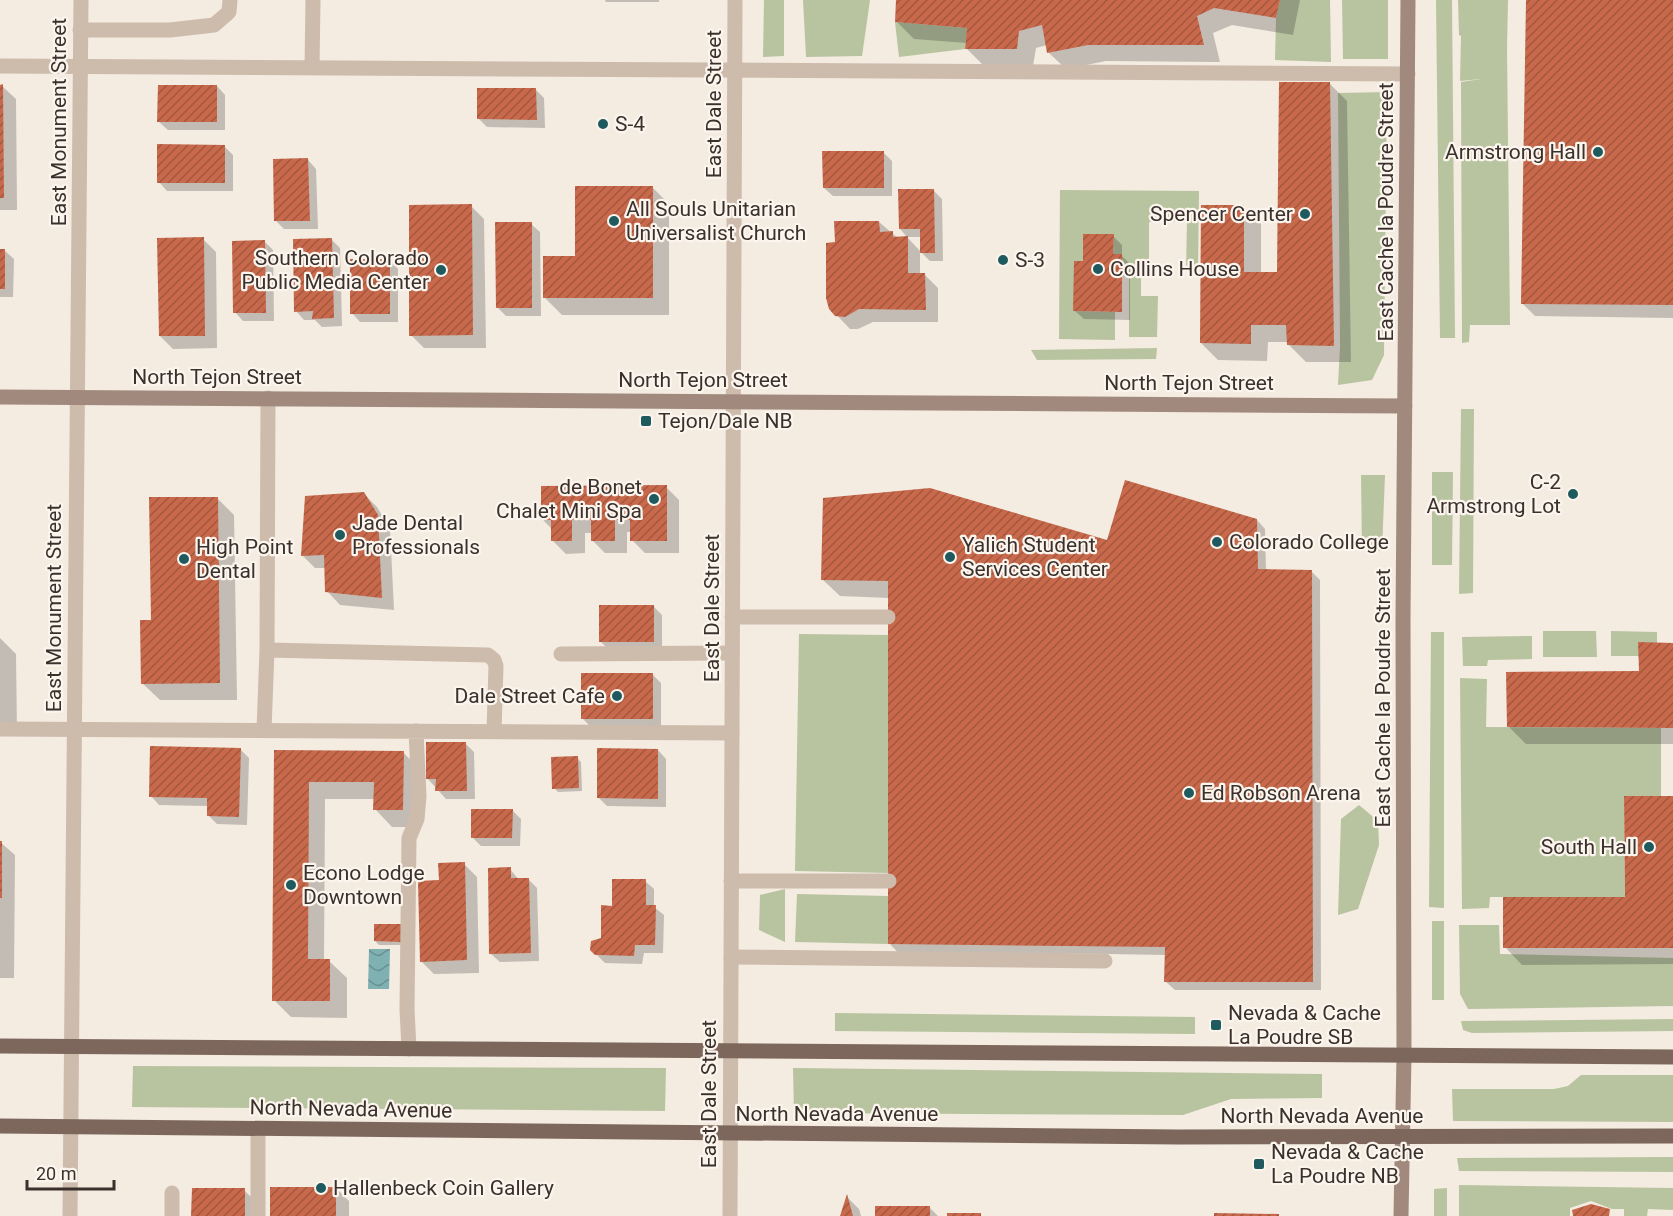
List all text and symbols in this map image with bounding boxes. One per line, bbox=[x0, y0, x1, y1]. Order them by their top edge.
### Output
street label: East Monument Street bbox=[47, 18, 71, 226]
street label: East Dale Street bbox=[702, 30, 726, 178]
street label: East Cache la Poudre Street bbox=[1374, 82, 1398, 342]
place label: S-4 bbox=[615, 112, 645, 136]
marker: S-4 bbox=[596, 117, 610, 131]
place label: Armstrong Hall bbox=[1445, 140, 1586, 164]
marker: Armstrong Hall bbox=[1591, 145, 1605, 159]
place label: All Souls Unitarian Universalist Church bbox=[626, 197, 806, 245]
place label: Spencer Center bbox=[1150, 202, 1293, 226]
marker: Spencer Center bbox=[1298, 207, 1312, 221]
marker: All Souls Unitarian Universalist Church bbox=[607, 214, 621, 228]
place label: Southern Colorado Public Media Center bbox=[241, 246, 429, 294]
place label: S-3 bbox=[1015, 248, 1045, 272]
marker: S-3 bbox=[996, 253, 1010, 267]
place label: Collins House bbox=[1110, 257, 1239, 281]
marker: Collins House bbox=[1091, 262, 1105, 276]
marker: Southern Colorado Public Media Center bbox=[434, 263, 448, 277]
street label: North Tejon Street bbox=[132, 365, 302, 389]
street label: North Tejon Street bbox=[618, 368, 788, 392]
street label: North Tejon Street bbox=[1104, 371, 1274, 395]
place label: Tejon/Dale NB bbox=[658, 409, 793, 433]
marker: Tejon/Dale NB bbox=[639, 414, 653, 428]
place label: C-2 Armstrong Lot bbox=[1426, 470, 1561, 518]
place label: de Bonet Chalet Mini Spa bbox=[496, 475, 642, 523]
marker: C-2 Armstrong Lot bbox=[1566, 487, 1580, 501]
marker: de Bonet Chalet Mini Spa bbox=[647, 492, 661, 506]
street label: East Monument Street bbox=[42, 504, 66, 712]
place label: Jade Dental Professionals bbox=[352, 511, 480, 559]
marker: Jade Dental Professionals bbox=[333, 528, 347, 542]
place label: Colorado College bbox=[1229, 530, 1389, 554]
place label: Yalich Student Services Center bbox=[962, 533, 1108, 581]
street label: East Dale Street bbox=[700, 534, 724, 682]
place label: High Point Dental bbox=[196, 535, 293, 583]
marker: Colorado College bbox=[1210, 535, 1224, 549]
marker: Yalich Student Services Center bbox=[943, 550, 957, 564]
marker: High Point Dental bbox=[177, 552, 191, 566]
street label: East Cache la Poudre Street bbox=[1371, 568, 1395, 828]
place label: Dale Street Cafe bbox=[454, 684, 605, 708]
marker: Dale Street Cafe bbox=[610, 689, 624, 703]
place label: Ed Robson Arena bbox=[1201, 781, 1361, 805]
marker: Ed Robson Arena bbox=[1182, 786, 1196, 800]
place label: South Hall bbox=[1541, 835, 1637, 859]
marker: South Hall bbox=[1642, 840, 1656, 854]
place label: Econo Lodge Downtown bbox=[303, 861, 425, 909]
marker: Econo Lodge Downtown bbox=[284, 878, 298, 892]
place label: Nevada & Cache La Poudre SB bbox=[1228, 1001, 1381, 1049]
marker: Nevada & Cache La Poudre SB bbox=[1209, 1018, 1223, 1032]
street label: East Dale Street bbox=[697, 1020, 721, 1168]
street label: North Nevada Avenue bbox=[249, 1095, 453, 1123]
street label: North Nevada Avenue bbox=[736, 1102, 938, 1126]
street label: North Nevada Avenue bbox=[1221, 1104, 1423, 1128]
place label: Nevada & Cache La Poudre NB bbox=[1271, 1140, 1424, 1188]
scale bar bbox=[27, 1153, 114, 1191]
marker: Nevada & Cache La Poudre NB bbox=[1252, 1157, 1266, 1171]
text: 20 m bbox=[36, 1163, 76, 1184]
place label: Hallenbeck Coin Gallery bbox=[333, 1176, 554, 1200]
marker: Hallenbeck Coin Gallery bbox=[314, 1181, 328, 1195]

